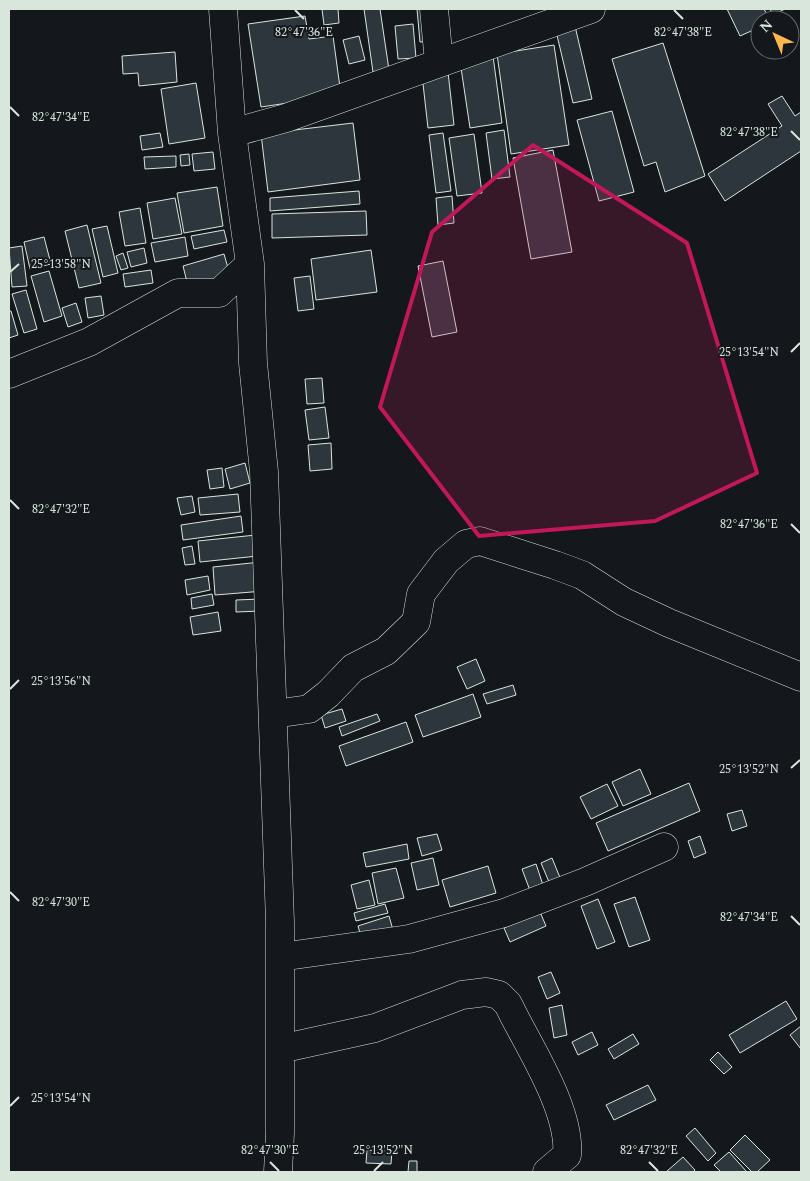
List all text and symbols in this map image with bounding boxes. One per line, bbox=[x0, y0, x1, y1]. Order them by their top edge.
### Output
north arrow bbox=[750, 10, 800, 60]
text: N bbox=[755, 14, 778, 38]
text: 82°47'36"E bbox=[275, 23, 333, 42]
text: 82°47'38"E bbox=[654, 23, 712, 42]
text: 82°47'34"E bbox=[32, 108, 90, 127]
text: 82°47'38"E bbox=[720, 123, 778, 142]
text: 25°13'58"N bbox=[31, 255, 91, 274]
text: 25°13'54"N bbox=[719, 343, 779, 362]
text: 82°47'32"E bbox=[32, 500, 90, 519]
text: 82°47'36"E bbox=[720, 515, 778, 534]
text: 25°13'56"N bbox=[31, 672, 91, 691]
text: 25°13'52"N bbox=[719, 760, 779, 779]
text: 82°47'30"E bbox=[32, 893, 90, 912]
text: 82°47'34"E bbox=[720, 908, 778, 927]
text: 25°13'54"N bbox=[31, 1089, 91, 1108]
text: 82°47'30"E bbox=[241, 1141, 299, 1160]
text: 25°13'52"N bbox=[353, 1141, 413, 1160]
text: 82°47'32"E bbox=[620, 1141, 678, 1160]

